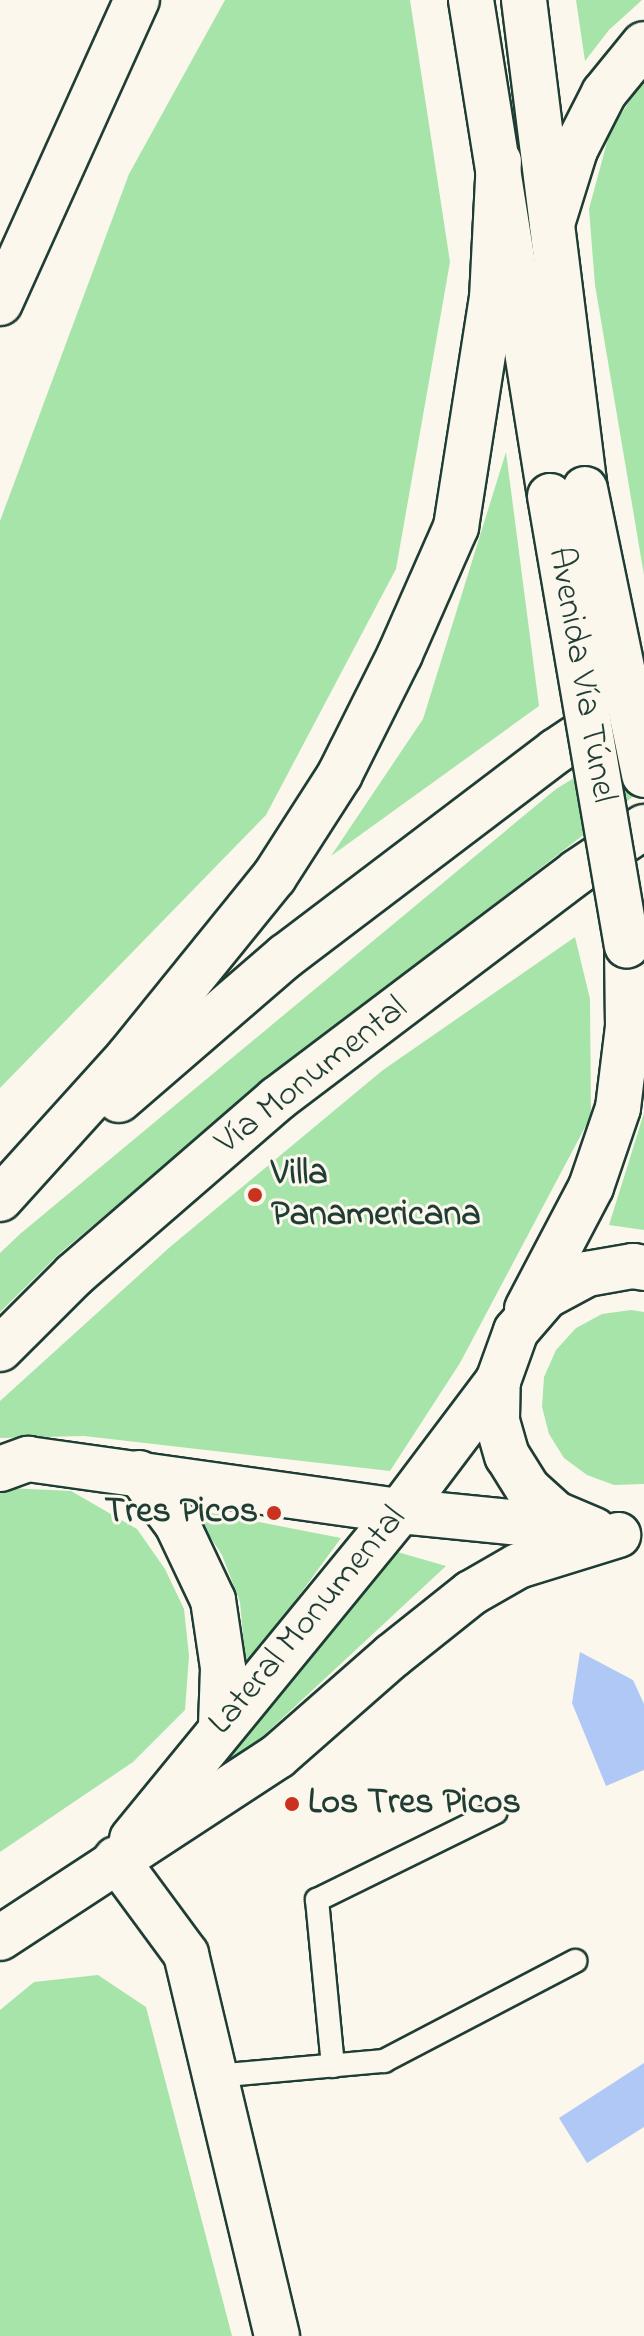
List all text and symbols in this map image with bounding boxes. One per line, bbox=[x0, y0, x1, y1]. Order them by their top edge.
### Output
street label: Avenida Vía Túnel bbox=[537, 544, 625, 806]
street label: Vía Monumental bbox=[207, 988, 417, 1164]
place label: Villa Panamericana bbox=[271, 1152, 481, 1237]
marker: Villa Panamericana bbox=[246, 1186, 264, 1204]
place label: Tres Picos bbox=[105, 1491, 258, 1535]
street label: Lateral Monumental bbox=[200, 1498, 416, 1744]
marker: Tres Picos bbox=[265, 1504, 283, 1522]
place label: Los Tres Picos bbox=[308, 1782, 521, 1826]
marker: Los Tres Picos bbox=[283, 1795, 301, 1813]

